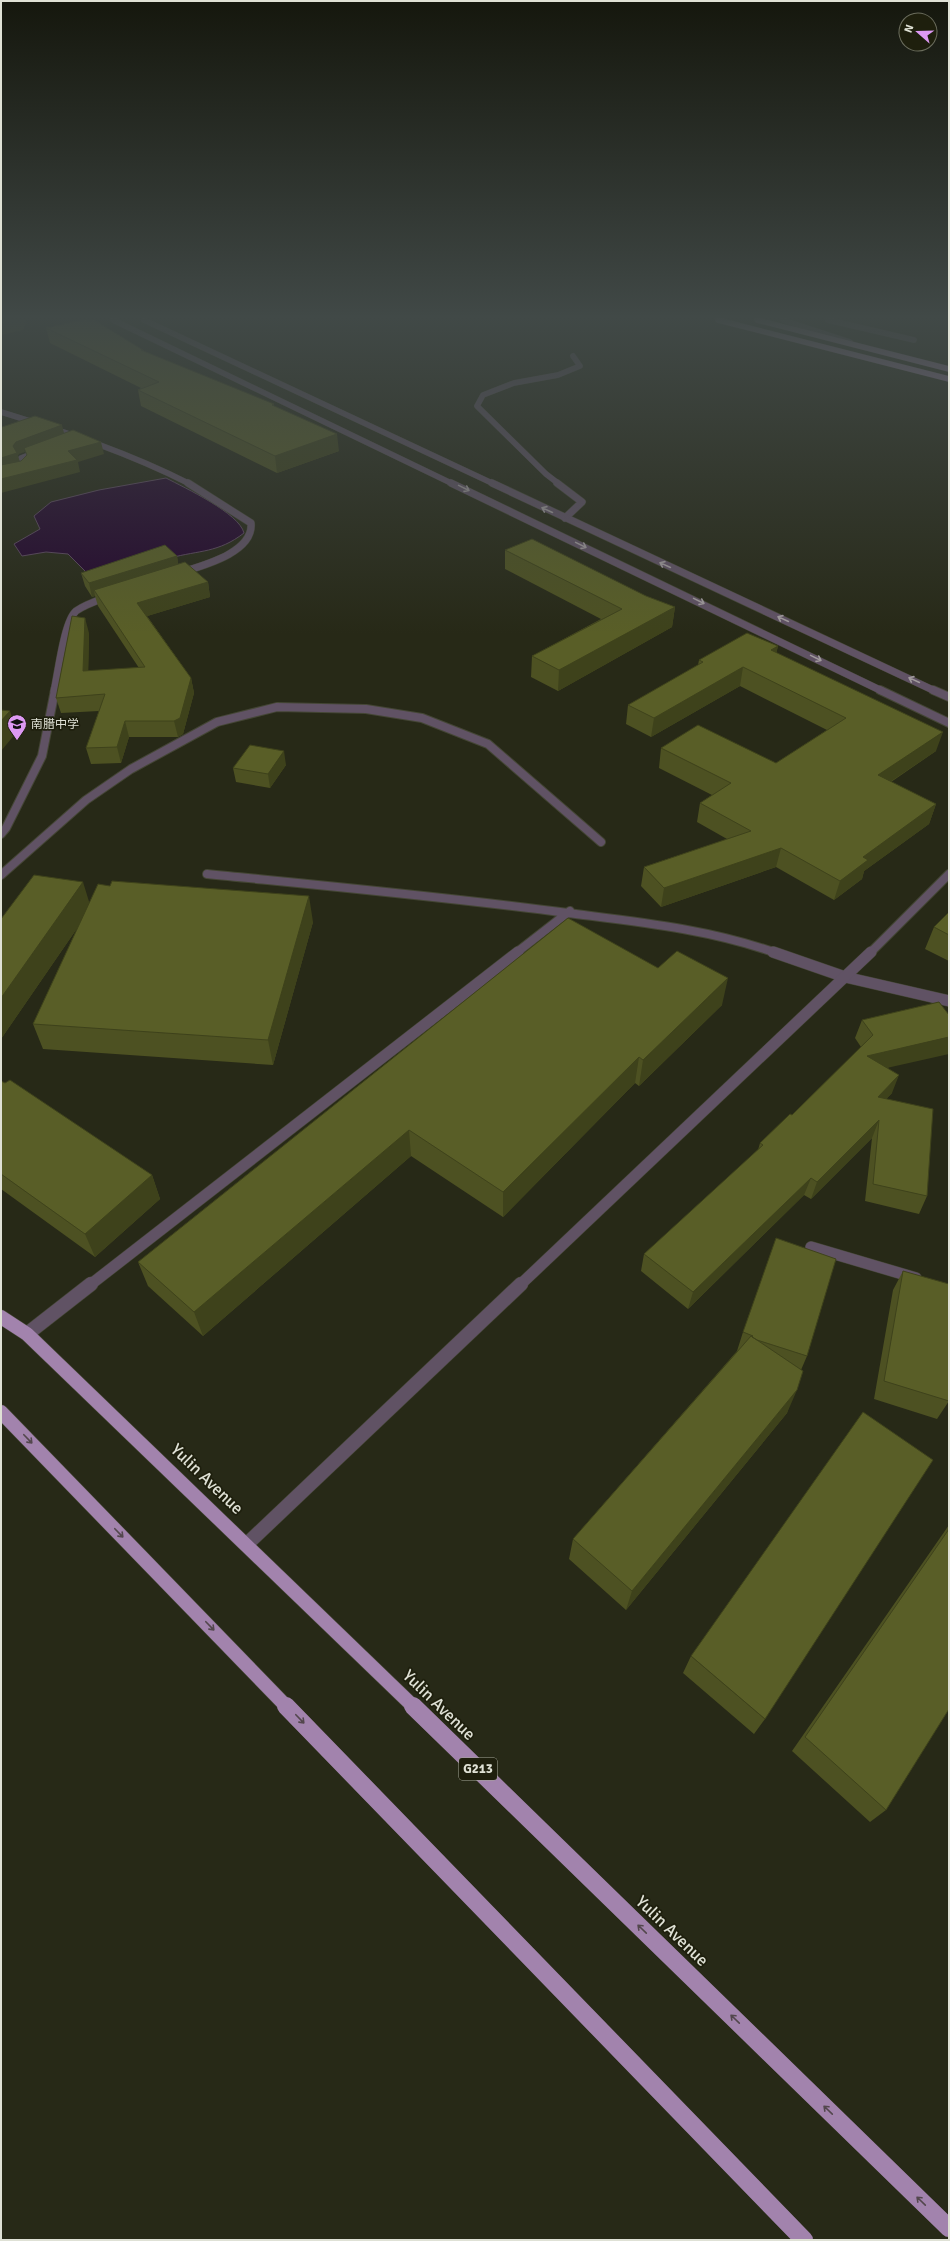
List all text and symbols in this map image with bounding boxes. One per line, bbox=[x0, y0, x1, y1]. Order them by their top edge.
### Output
north arrow bbox=[898, 12, 938, 52]
text: N bbox=[902, 23, 916, 35]
one-way arrow bbox=[458, 485, 470, 492]
one-way arrow bbox=[542, 506, 554, 513]
one-way arrow bbox=[575, 542, 587, 549]
one-way arrow bbox=[660, 561, 672, 568]
one-way arrow bbox=[692, 598, 704, 605]
one-way arrow bbox=[777, 615, 789, 622]
one-way arrow bbox=[809, 655, 821, 662]
one-way arrow bbox=[908, 676, 920, 683]
school or university icon: 南腊中学 bbox=[6, 713, 28, 741]
place label: 南腊中学 bbox=[31, 717, 79, 732]
one-way arrow bbox=[23, 1434, 33, 1444]
street label: Yulin Avenue bbox=[166, 1439, 248, 1519]
one-way arrow bbox=[114, 1528, 124, 1538]
one-way arrow bbox=[205, 1621, 214, 1631]
street label: Yulin Avenue bbox=[398, 1665, 480, 1745]
one-way arrow bbox=[295, 1714, 305, 1724]
road number: G213 bbox=[459, 1758, 497, 1780]
street label: Yulin Avenue bbox=[631, 1891, 713, 1971]
one-way arrow bbox=[637, 1924, 647, 1933]
one-way arrow bbox=[730, 2014, 740, 2024]
one-way arrow bbox=[823, 2105, 833, 2115]
one-way arrow bbox=[916, 2196, 926, 2206]

